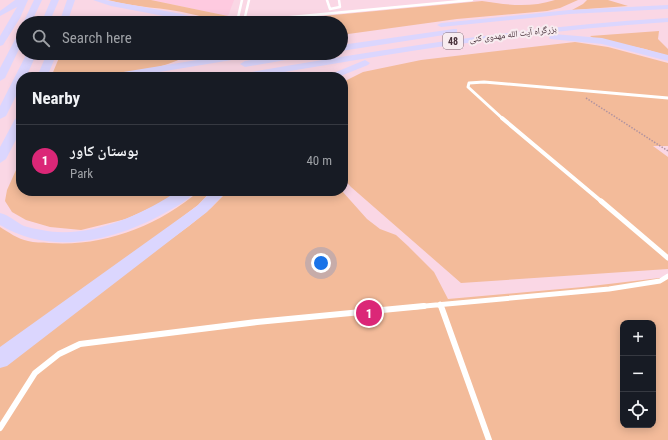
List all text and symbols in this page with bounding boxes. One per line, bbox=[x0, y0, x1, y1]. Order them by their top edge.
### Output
search box bbox=[16, 16, 348, 60]
street label: بزرگراه آیت الله مهدوی کنی bbox=[469, 24, 558, 45]
icon: search bbox=[30, 27, 52, 49]
text: Search here bbox=[62, 29, 132, 47]
road number: 48 bbox=[443, 33, 463, 49]
text: Nearby bbox=[32, 88, 80, 108]
text: بوستان کاور bbox=[70, 142, 138, 160]
text: 1 bbox=[42, 153, 48, 168]
text: 40 m bbox=[306, 153, 332, 168]
text: Park bbox=[70, 166, 93, 181]
your location bbox=[311, 253, 331, 273]
pin: 1 bbox=[356, 298, 382, 328]
map controls bbox=[620, 320, 656, 428]
button: + bbox=[620, 320, 656, 356]
button: − bbox=[620, 356, 656, 392]
button: locate bbox=[620, 392, 656, 428]

